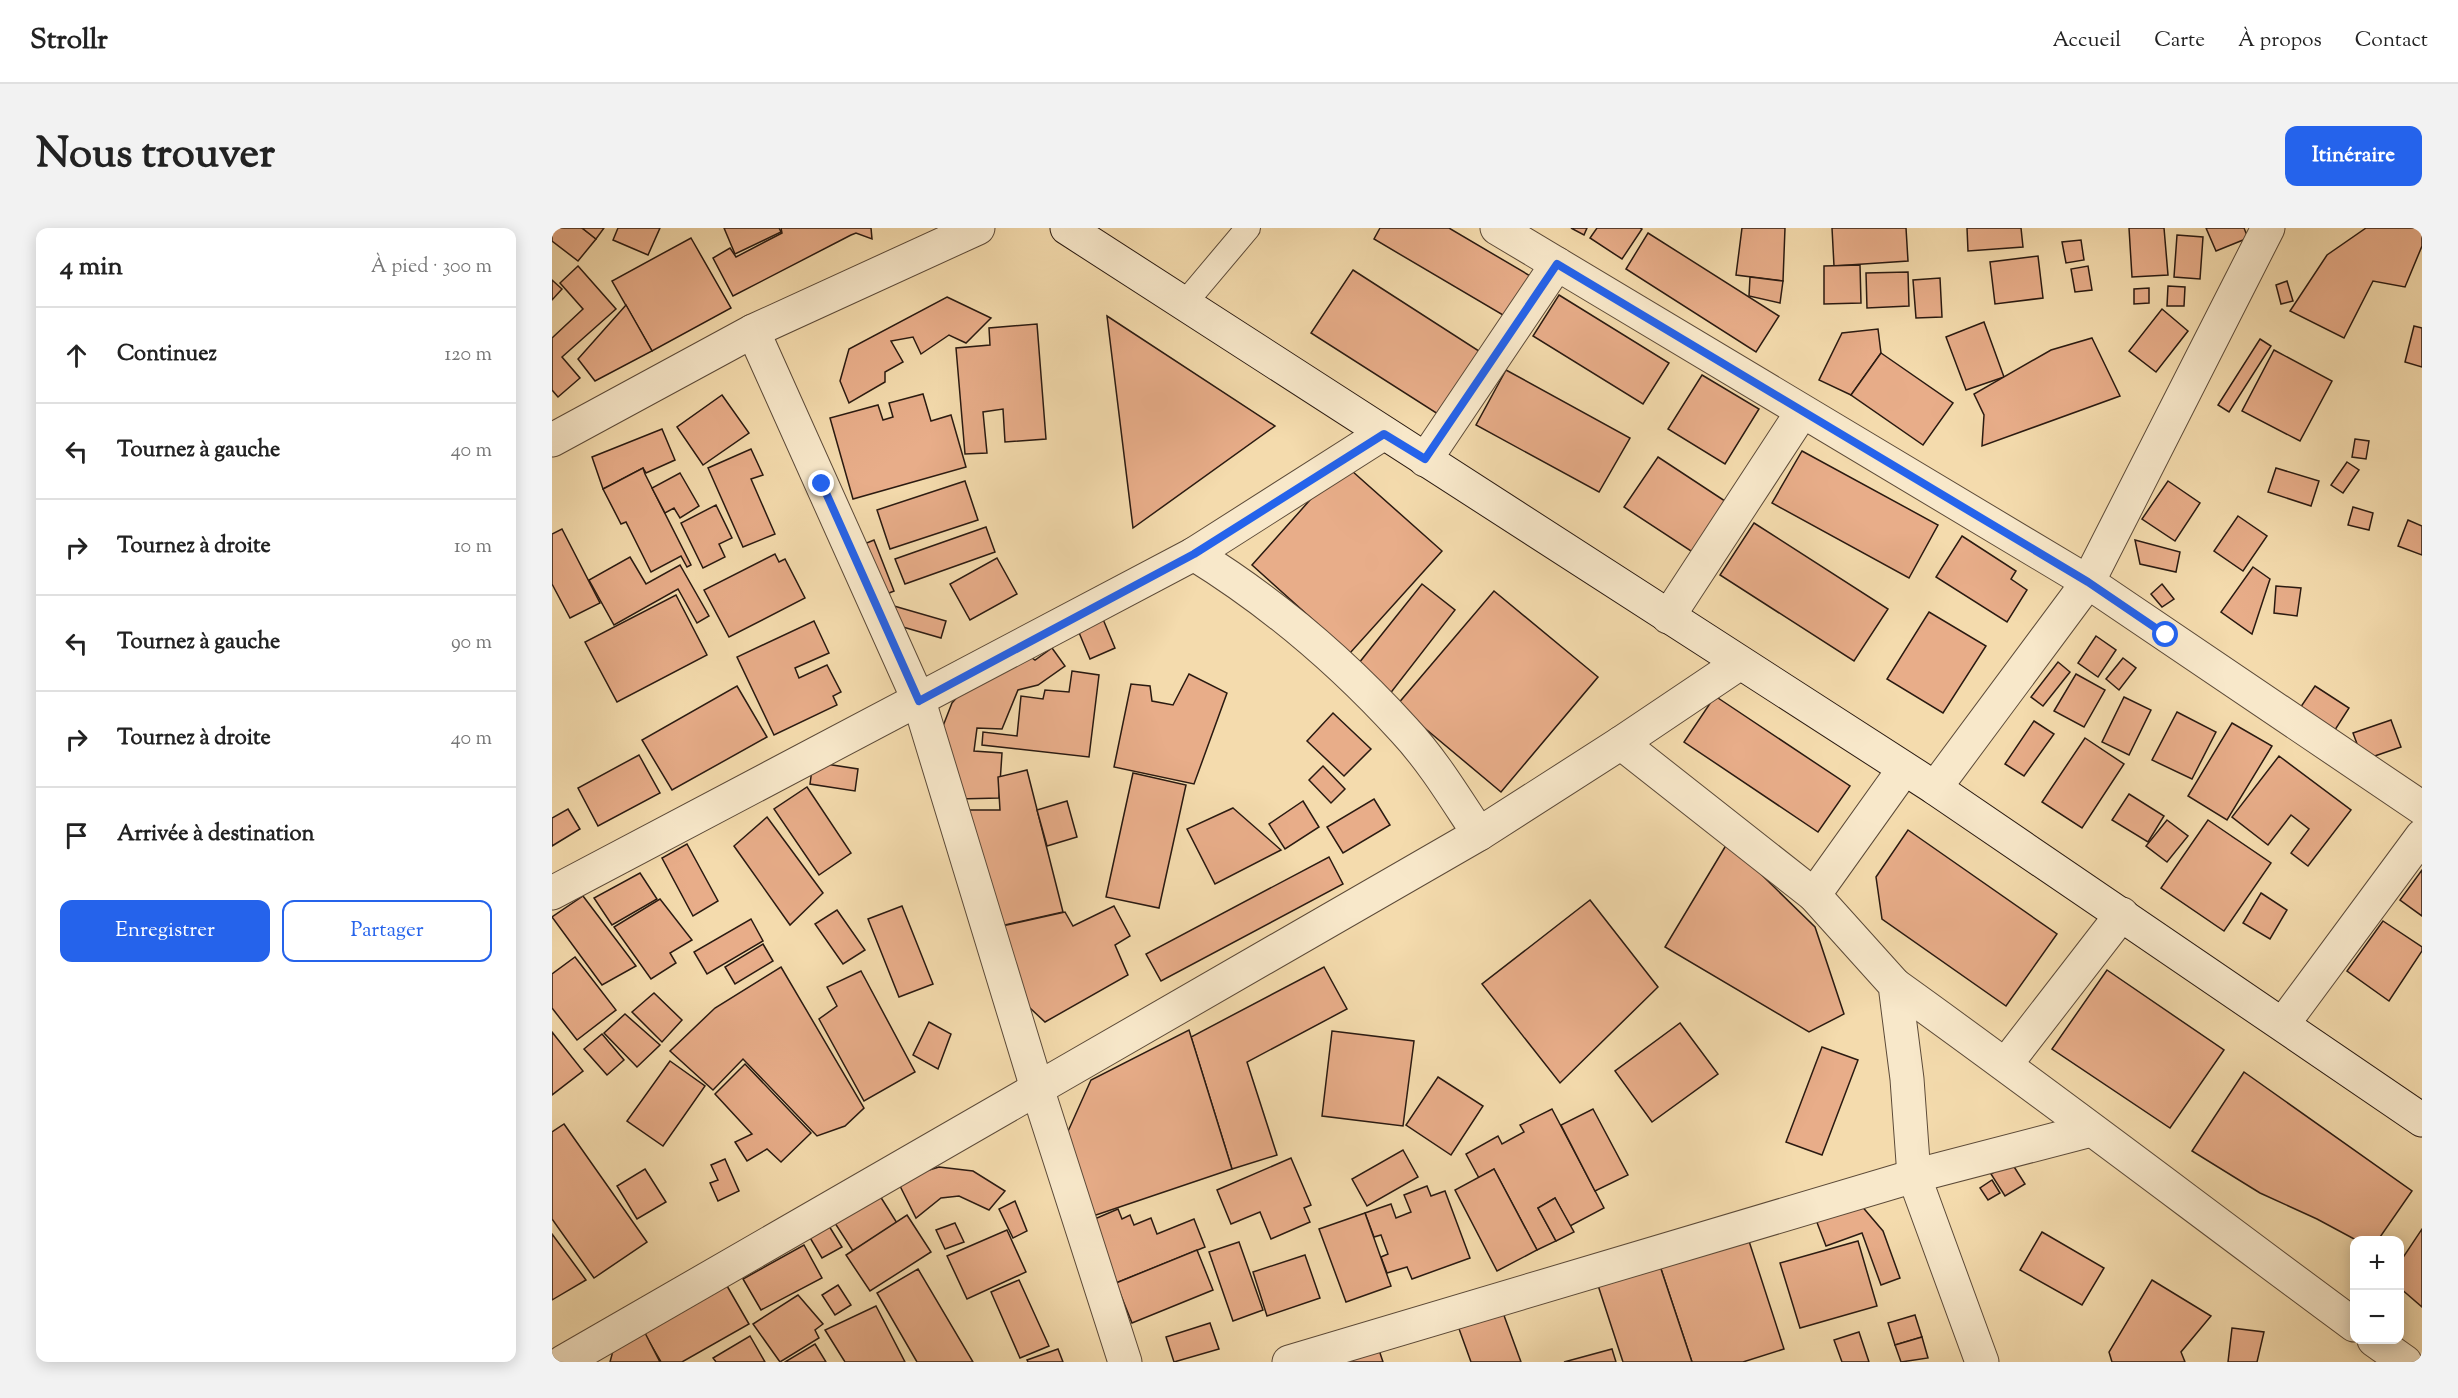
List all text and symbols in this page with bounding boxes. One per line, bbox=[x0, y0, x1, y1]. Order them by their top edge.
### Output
text: Strollr bbox=[30, 21, 108, 61]
text: Accueil bbox=[2053, 26, 2121, 56]
text: Carte bbox=[2154, 26, 2205, 56]
text: À propos bbox=[2238, 26, 2322, 56]
text: Contact bbox=[2355, 26, 2428, 56]
text: Nous trouver bbox=[36, 126, 275, 186]
button: Itinéraire bbox=[2285, 126, 2422, 186]
text: 4 min bbox=[60, 249, 123, 286]
text: À pied · 300 m bbox=[371, 253, 492, 282]
icon: ahead bbox=[60, 339, 93, 372]
text: Continuez bbox=[117, 339, 217, 371]
text: 120 m bbox=[444, 341, 492, 370]
icon: left bbox=[60, 435, 93, 468]
text: Tournez à gauche bbox=[117, 435, 280, 467]
text: 40 m bbox=[451, 437, 492, 466]
route end bbox=[808, 470, 834, 496]
icon: right bbox=[60, 531, 93, 564]
text: Tournez à droite bbox=[117, 531, 271, 563]
text: 10 m bbox=[454, 533, 492, 562]
route start bbox=[2152, 621, 2178, 647]
icon: left bbox=[60, 627, 93, 660]
text: Tournez à gauche bbox=[117, 627, 280, 659]
text: 90 m bbox=[451, 629, 492, 658]
icon: right bbox=[60, 723, 93, 756]
text: Tournez à droite bbox=[117, 723, 271, 755]
text: 40 m bbox=[451, 725, 492, 754]
icon: arrive bbox=[60, 819, 93, 852]
text: Arrivée à destination bbox=[117, 819, 314, 851]
button: Enregistrer bbox=[60, 900, 270, 962]
button: Partager bbox=[282, 900, 492, 962]
map controls bbox=[2350, 1236, 2404, 1344]
button: + bbox=[2350, 1236, 2404, 1290]
button: − bbox=[2350, 1290, 2404, 1344]

